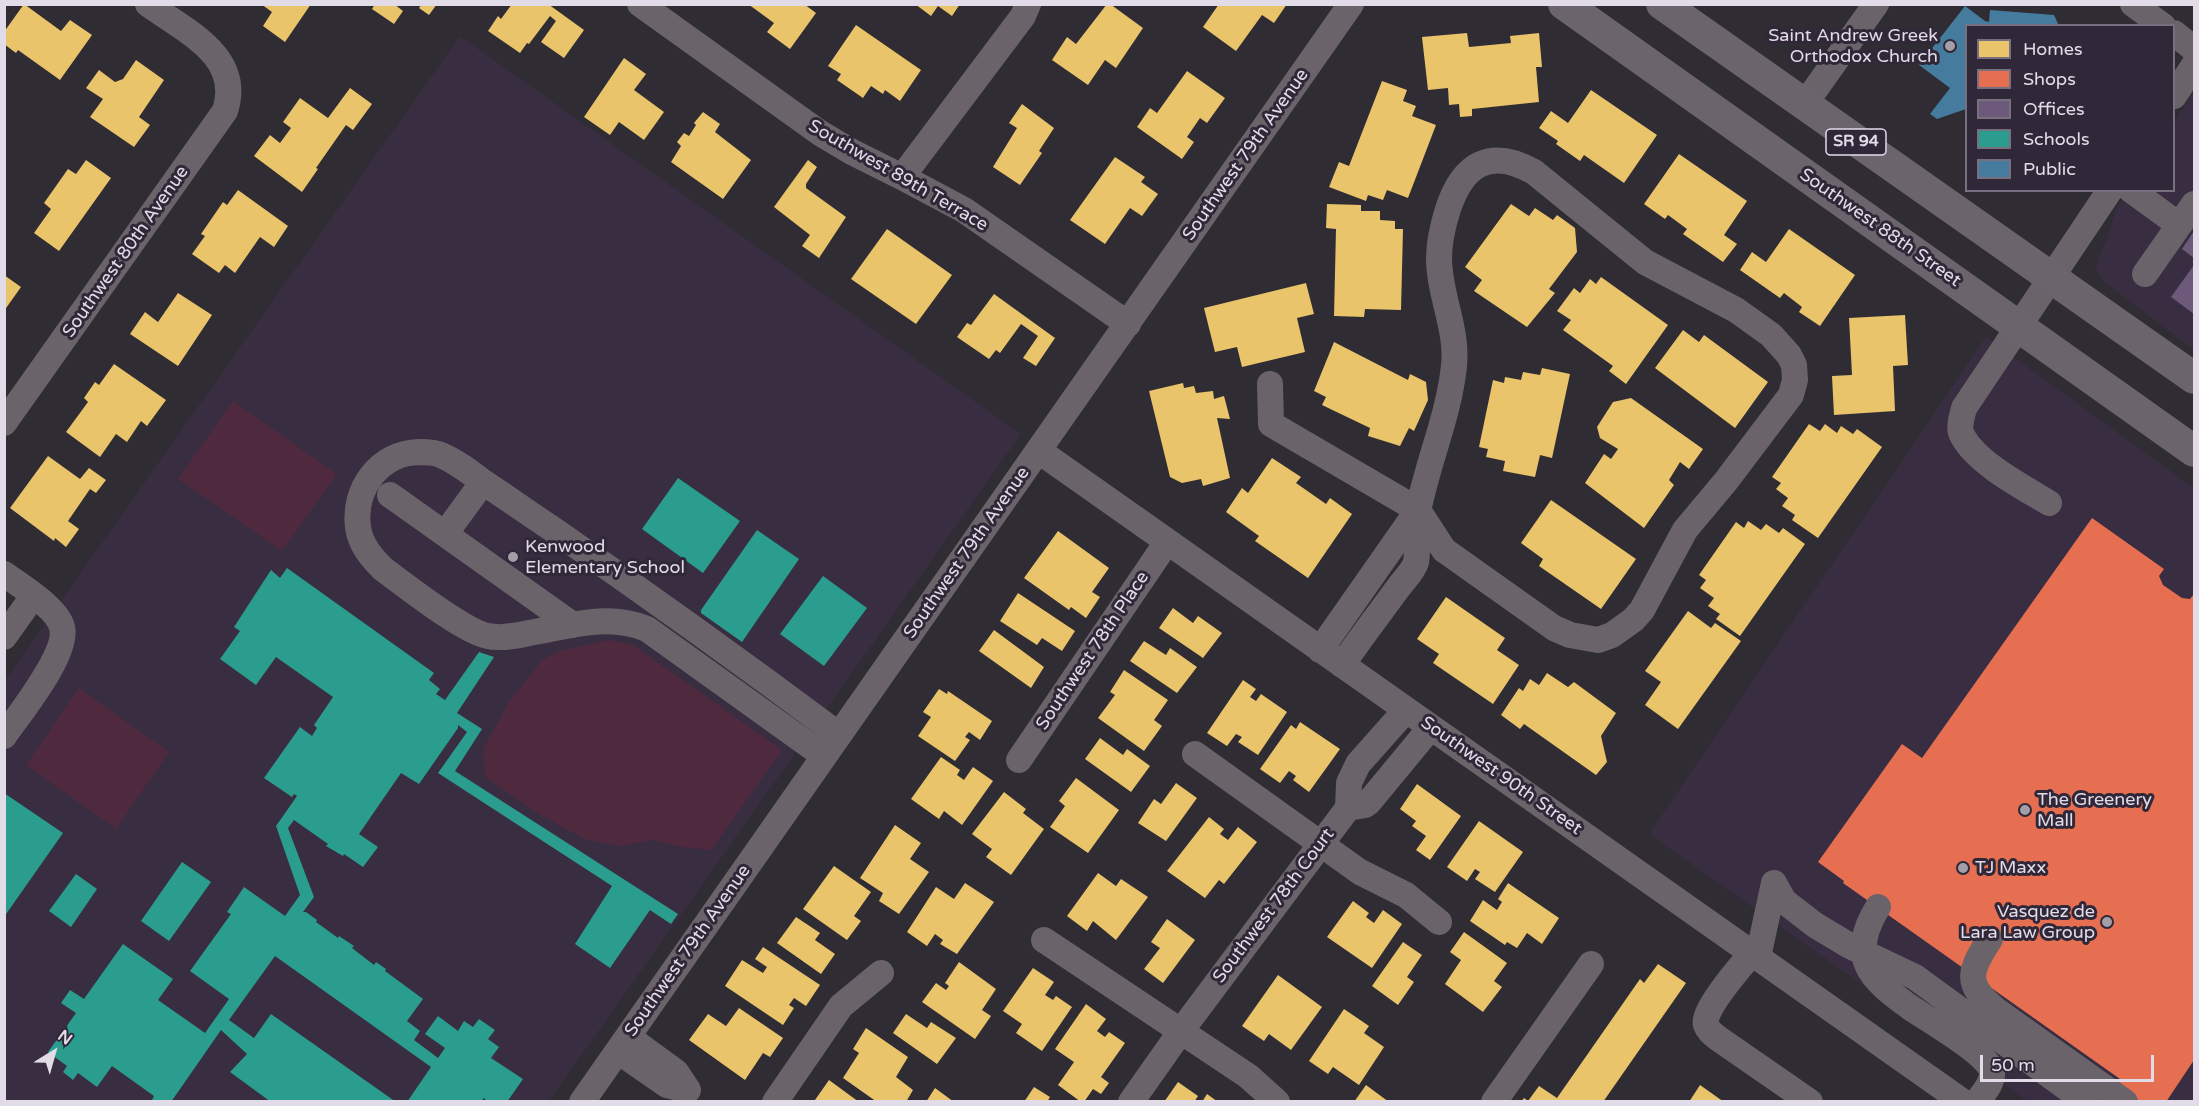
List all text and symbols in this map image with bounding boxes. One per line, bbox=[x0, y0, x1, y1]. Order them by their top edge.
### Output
legend bbox=[1965, 24, 2175, 192]
place label: Saint Andrew Greek Orthodox Church bbox=[1768, 25, 1938, 68]
text: Homes bbox=[2023, 38, 2083, 60]
marker: Saint Andrew Greek Orthodox Church bbox=[1943, 39, 1957, 53]
street label: Southwest 79th Avenue bbox=[1178, 65, 1314, 245]
text: Shops bbox=[2023, 68, 2076, 90]
text: Offices bbox=[2023, 98, 2085, 120]
street label: Southwest 89th Terrace bbox=[804, 116, 992, 236]
text: Schools bbox=[2023, 128, 2090, 150]
road number: SR 94 bbox=[1826, 129, 1886, 155]
text: Public bbox=[2023, 158, 2076, 180]
street label: Southwest 80th Avenue bbox=[58, 162, 194, 342]
street label: Southwest 88th Street bbox=[1795, 164, 1965, 292]
street label: Southwest 79th Avenue bbox=[899, 463, 1035, 643]
place label: Kenwood Elementary School bbox=[525, 536, 685, 578]
marker: Kenwood Elementary School bbox=[506, 550, 520, 564]
street label: Southwest 78th Place bbox=[1032, 568, 1154, 734]
street label: Southwest 90th Street bbox=[1416, 712, 1586, 840]
place label: The Greenery Mall bbox=[2037, 789, 2152, 832]
marker: The Greenery Mall bbox=[2018, 803, 2032, 817]
street label: Southwest 78th Court bbox=[1209, 824, 1339, 988]
place label: TJ Maxx bbox=[1975, 857, 2046, 879]
street label: Southwest 79th Avenue bbox=[620, 861, 756, 1041]
marker: TJ Maxx bbox=[1956, 861, 1970, 875]
place label: Vasquez de Lara Law Group bbox=[1960, 901, 2095, 944]
marker: Vasquez de Lara Law Group bbox=[2100, 915, 2114, 929]
north arrow bbox=[24, 1022, 84, 1082]
text: N bbox=[54, 1026, 76, 1049]
scale bar bbox=[1983, 1043, 2157, 1081]
text: 50 m bbox=[1991, 1054, 2035, 1076]

